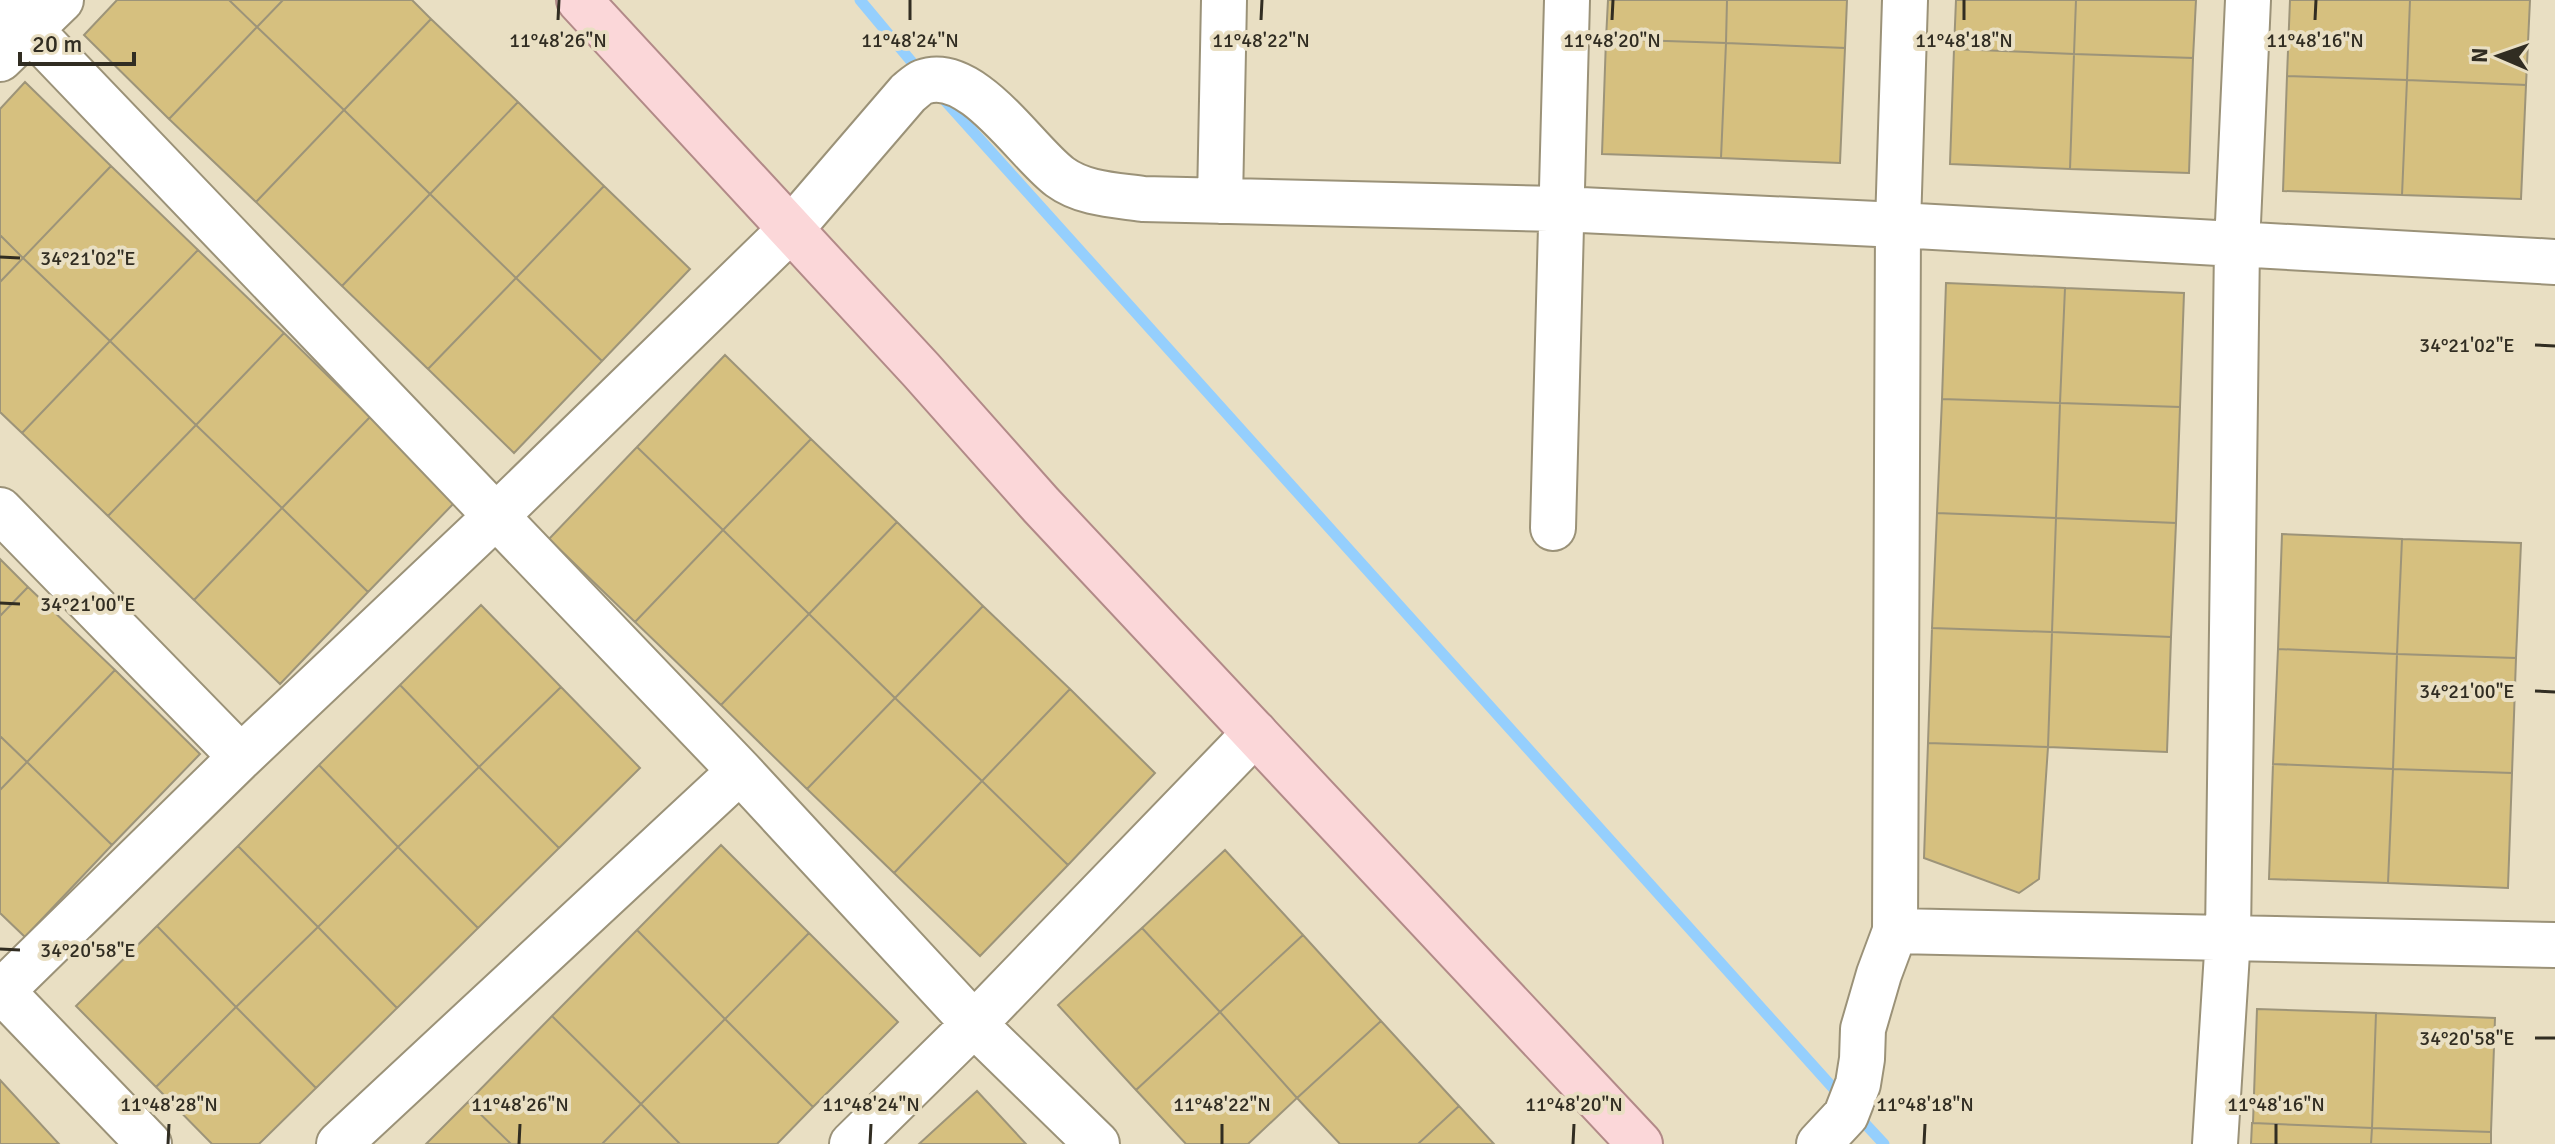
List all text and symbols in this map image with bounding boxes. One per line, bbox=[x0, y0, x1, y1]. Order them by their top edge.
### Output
scale bar bbox=[20, 16, 134, 66]
north arrow bbox=[2459, 16, 2539, 96]
text: 11°48'26"N bbox=[509, 28, 607, 53]
text: 11°48'24"N bbox=[861, 28, 959, 53]
text: 11°48'22"N bbox=[1212, 28, 1310, 53]
text: 11°48'20"N bbox=[1563, 28, 1661, 53]
text: 11°48'18"N bbox=[1915, 28, 2013, 53]
text: 11°48'16"N bbox=[2266, 28, 2364, 53]
text: 20 m bbox=[32, 29, 82, 59]
text: N bbox=[2466, 47, 2493, 63]
text: 34°21'02"E bbox=[40, 246, 136, 271]
text: 34°21'02"E bbox=[2419, 333, 2515, 358]
text: 34°21'00"E bbox=[40, 592, 136, 617]
text: 34°21'00"E bbox=[2419, 679, 2515, 704]
text: 34°20'58"E bbox=[40, 938, 136, 963]
text: 34°20'58"E bbox=[2419, 1026, 2515, 1051]
text: 11°48'28"N bbox=[120, 1092, 218, 1117]
text: 11°48'26"N bbox=[471, 1092, 569, 1117]
text: 11°48'24"N bbox=[822, 1092, 920, 1117]
text: 11°48'22"N bbox=[1173, 1092, 1271, 1117]
text: 11°48'20"N bbox=[1525, 1092, 1623, 1117]
text: 11°48'18"N bbox=[1876, 1092, 1974, 1117]
text: 11°48'16"N bbox=[2227, 1092, 2325, 1117]

